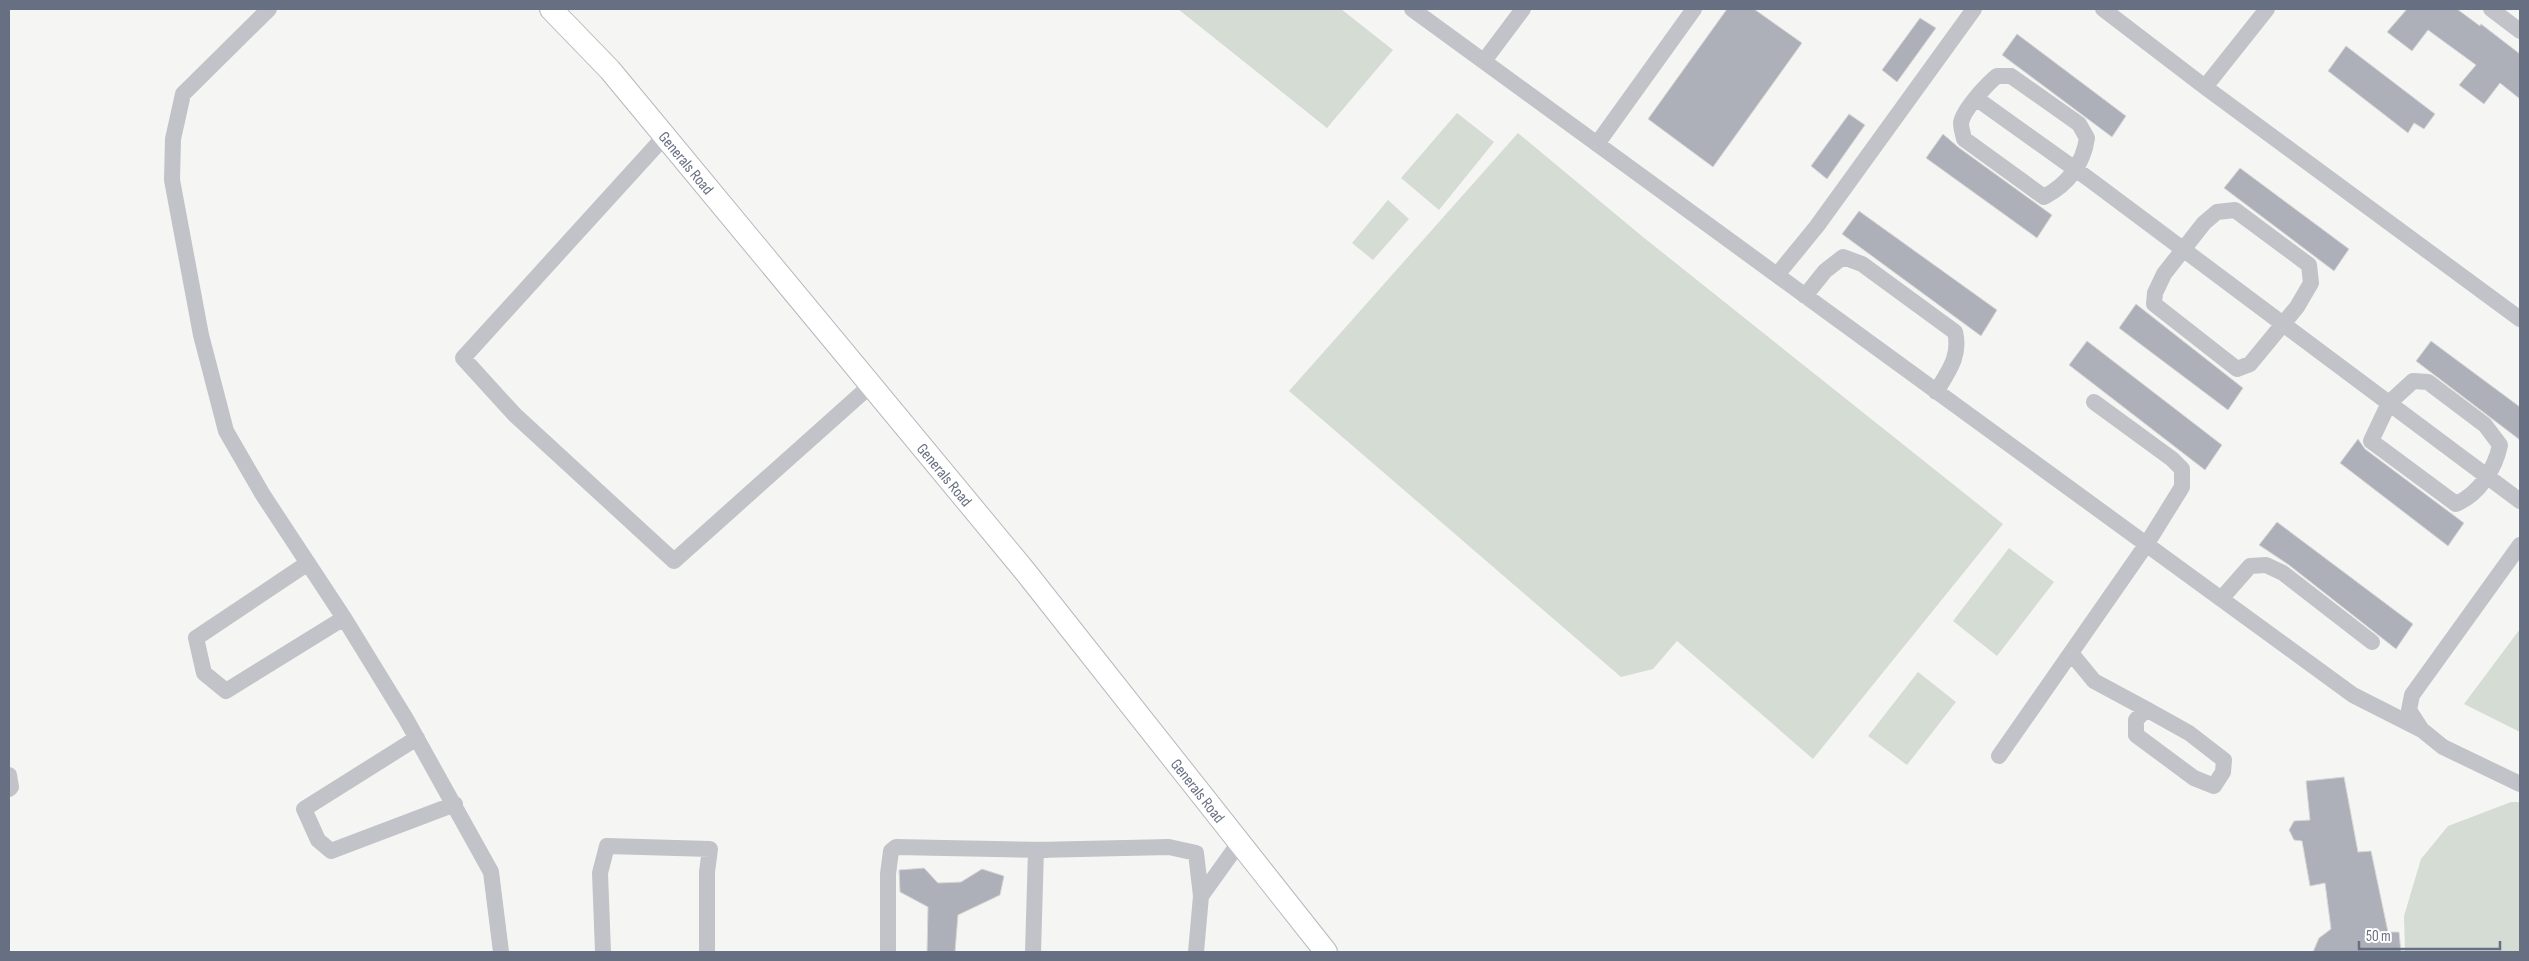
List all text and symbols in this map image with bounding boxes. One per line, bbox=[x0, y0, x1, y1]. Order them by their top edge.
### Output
street label: Generals Road bbox=[654, 128, 717, 199]
street label: Generals Road bbox=[912, 440, 975, 511]
street label: Generals Road bbox=[1166, 756, 1228, 827]
scale bar bbox=[2359, 918, 2500, 950]
text: 50 m bbox=[2366, 927, 2391, 946]

